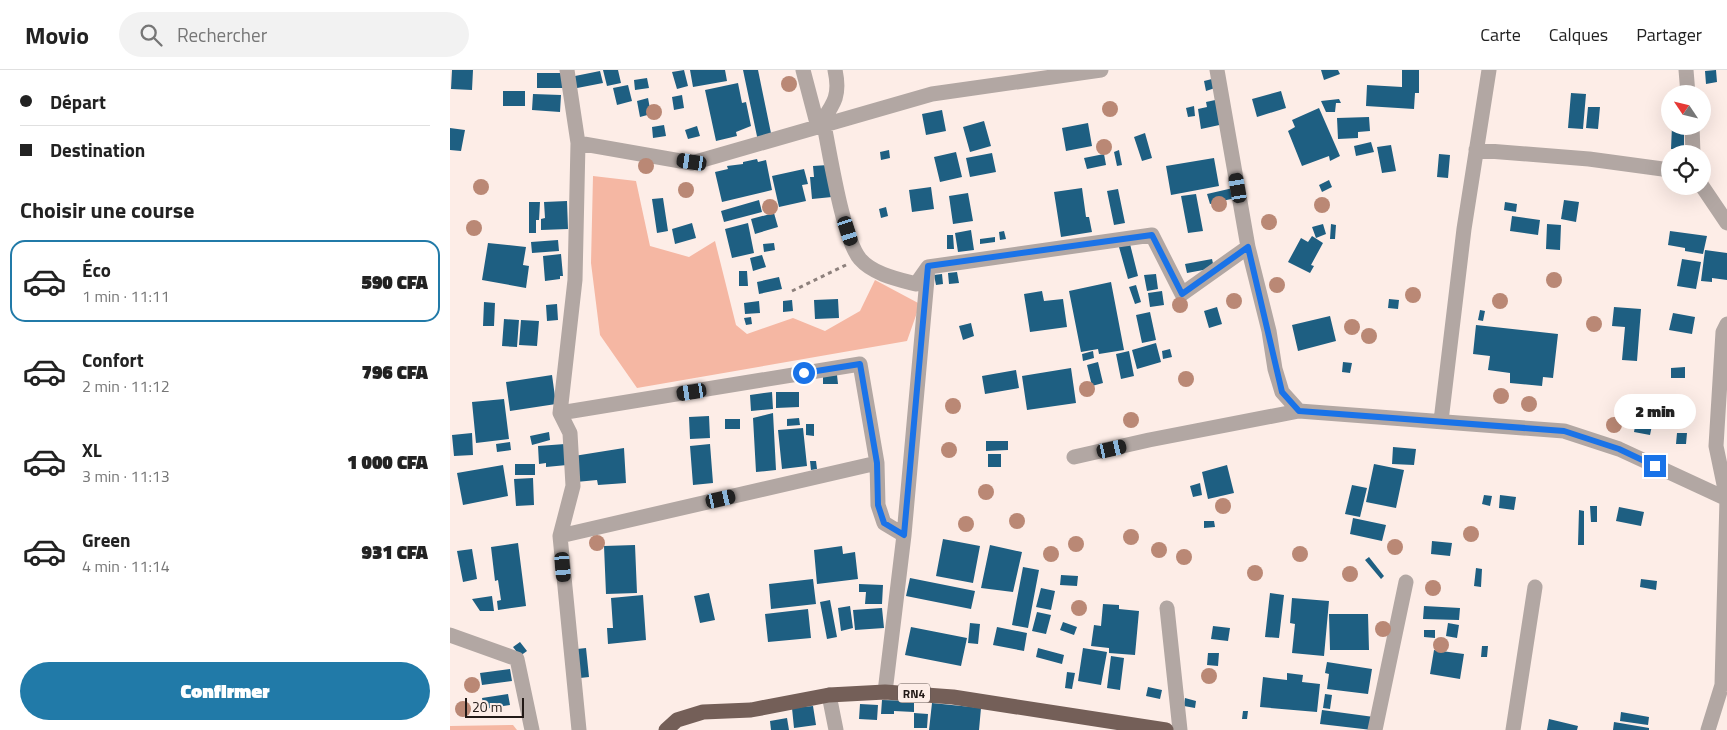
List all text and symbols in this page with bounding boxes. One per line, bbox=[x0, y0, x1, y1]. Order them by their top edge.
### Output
search box bbox=[119, 12, 469, 57]
text: Movio bbox=[25, 17, 89, 53]
text: Rechercher bbox=[177, 20, 267, 49]
icon: search bbox=[137, 21, 165, 49]
text: Carte bbox=[1480, 21, 1521, 48]
text: Calques bbox=[1549, 21, 1608, 48]
text: Partager bbox=[1636, 21, 1702, 48]
north arrow bbox=[1661, 85, 1711, 135]
map controls bbox=[1661, 85, 1711, 195]
text: Départ bbox=[50, 87, 106, 116]
text: Destination bbox=[50, 135, 145, 164]
button: locate bbox=[1661, 145, 1711, 195]
car bbox=[676, 152, 707, 172]
car bbox=[1228, 172, 1247, 204]
text: Choisir une course bbox=[20, 193, 194, 227]
car bbox=[836, 214, 859, 248]
text: Éco bbox=[82, 255, 111, 284]
icon: car bbox=[22, 259, 67, 304]
text: 590 CFA bbox=[361, 267, 428, 296]
text: 1 min · 11:11 bbox=[82, 284, 170, 308]
text: Confort bbox=[82, 345, 144, 374]
icon: car bbox=[22, 349, 67, 394]
text: 796 CFA bbox=[361, 357, 428, 386]
route start bbox=[793, 362, 815, 384]
text: 2 min · 11:12 bbox=[82, 374, 170, 398]
car bbox=[676, 382, 707, 402]
callout: 2 min bbox=[1614, 394, 1696, 428]
text: 2 min bbox=[1635, 399, 1675, 423]
text: XL bbox=[82, 435, 102, 464]
car bbox=[1095, 438, 1128, 460]
icon: car bbox=[22, 439, 67, 484]
text: 1 000 CFA bbox=[347, 447, 428, 476]
route end bbox=[1644, 455, 1666, 477]
text: 3 min · 11:13 bbox=[82, 464, 170, 488]
car bbox=[704, 488, 737, 510]
text: Green bbox=[82, 525, 131, 554]
icon: car bbox=[22, 529, 67, 574]
text: 931 CFA bbox=[361, 537, 428, 566]
car bbox=[554, 551, 571, 583]
text: 4 min · 11:14 bbox=[82, 554, 170, 578]
button: Confirmer bbox=[20, 662, 430, 720]
road number: RN4 bbox=[898, 684, 930, 702]
scale bar bbox=[465, 695, 524, 718]
text: 20 m bbox=[472, 696, 502, 717]

